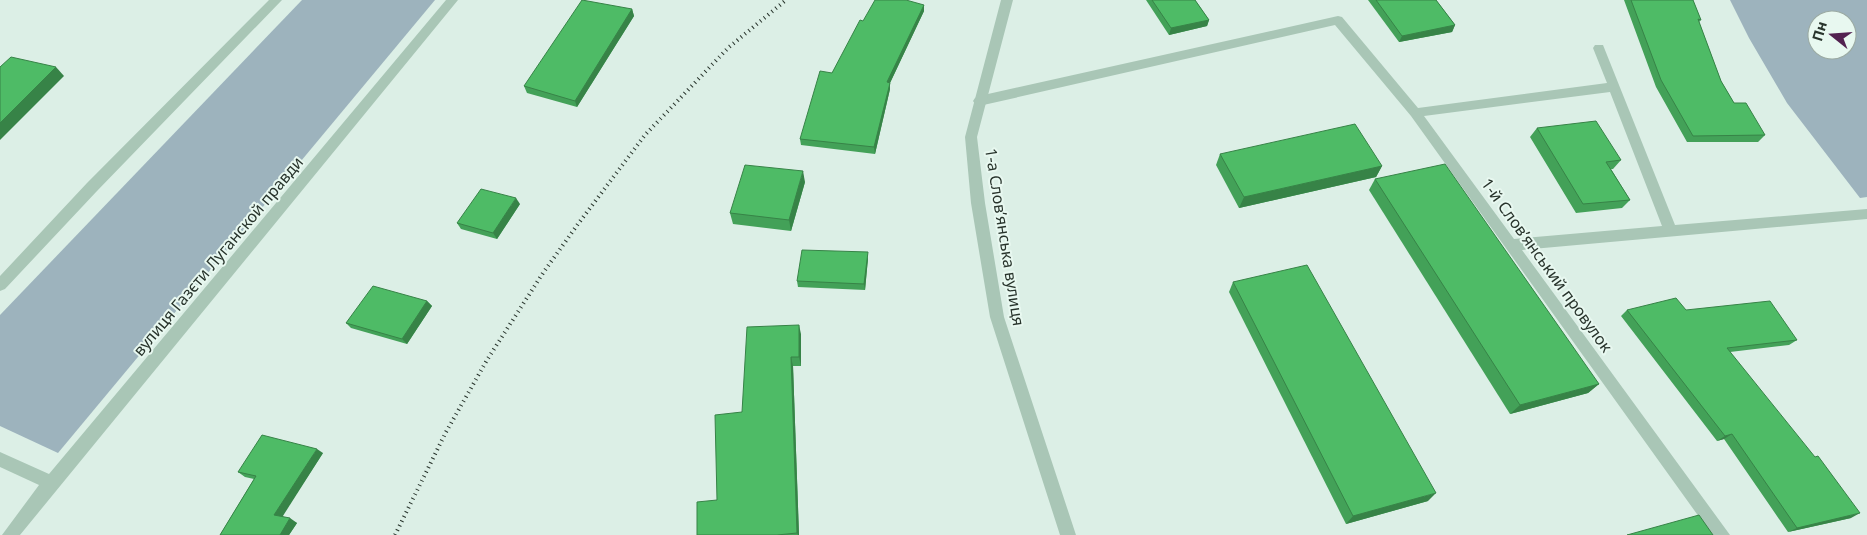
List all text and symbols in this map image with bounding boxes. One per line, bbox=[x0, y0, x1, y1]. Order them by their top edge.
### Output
north arrow bbox=[1807, 10, 1857, 60]
text: Пн bbox=[1807, 19, 1831, 43]
street label: 1-а Слов’янська вулиця bbox=[980, 146, 1030, 328]
street label: вулиця Газєти Луганской правди bbox=[128, 152, 308, 360]
street label: 1-й Слов’янський провулок bbox=[1476, 174, 1618, 357]

